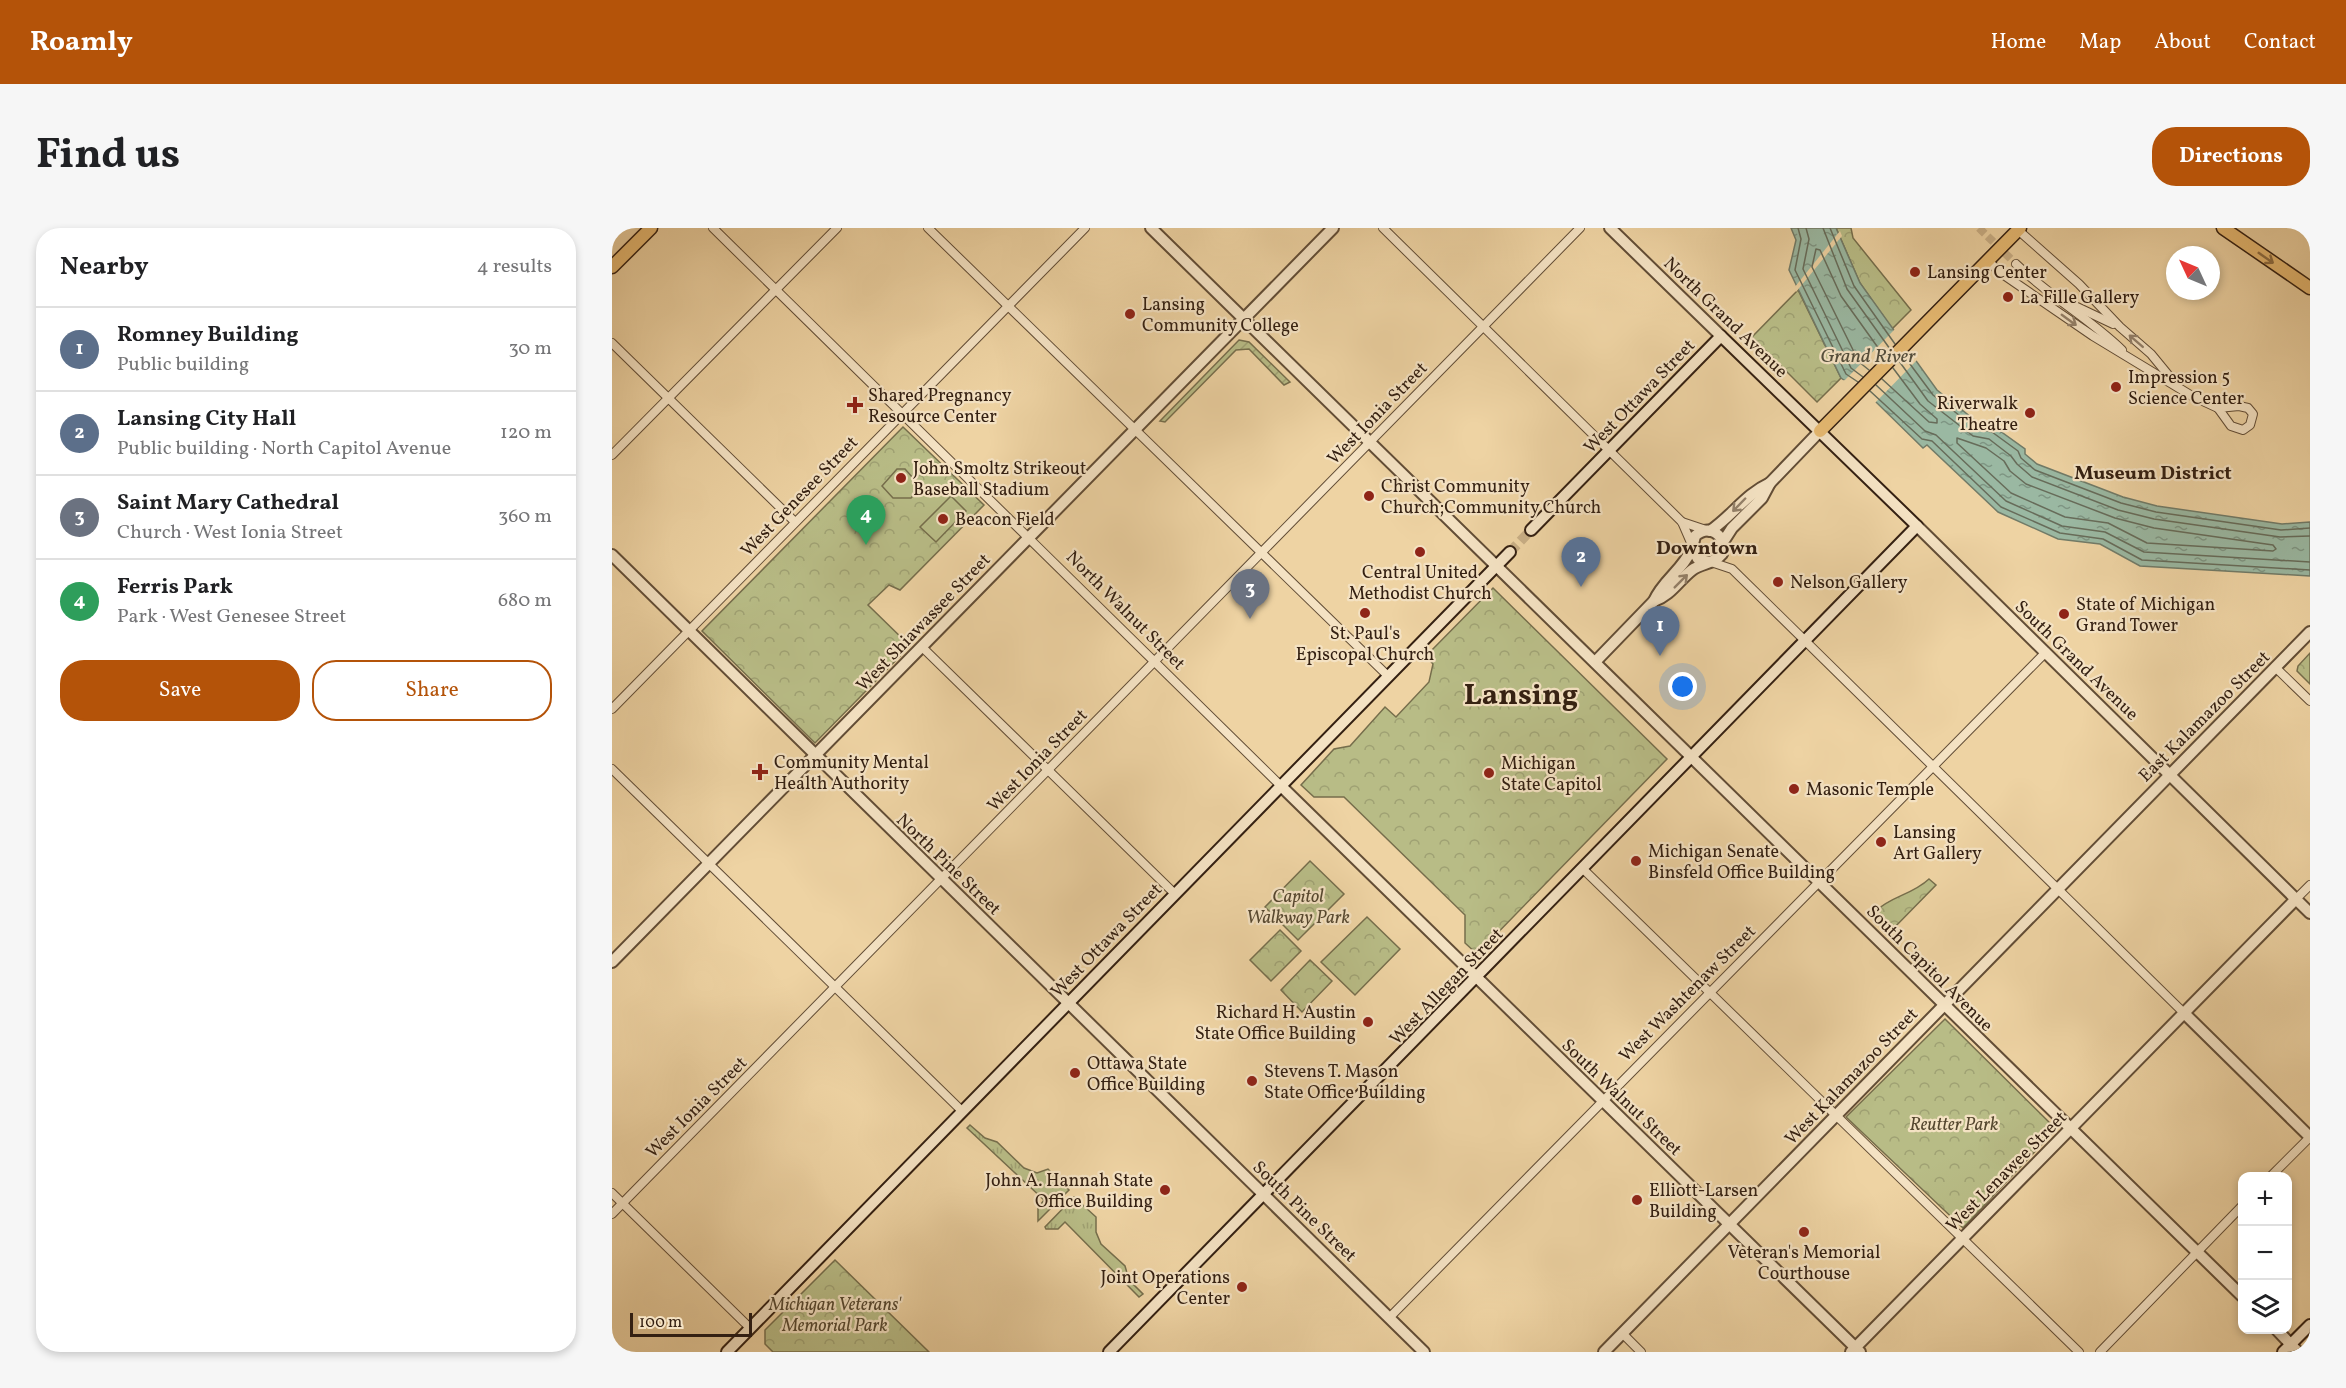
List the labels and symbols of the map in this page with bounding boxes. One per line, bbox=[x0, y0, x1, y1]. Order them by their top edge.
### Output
north arrow bbox=[2166, 246, 2220, 300]
street label: North Grand Avenue bbox=[1657, 252, 1793, 384]
one-way arrow bbox=[2258, 252, 2274, 264]
place label: Lansing Center bbox=[1927, 261, 2047, 286]
marker: Lansing Center bbox=[1908, 265, 1922, 279]
place label: La Fille Gallery bbox=[2020, 286, 2139, 311]
marker: La Fille Gallery bbox=[2001, 290, 2015, 304]
place label: Lansing Community College bbox=[1142, 293, 1299, 339]
marker: Lansing Community College bbox=[1123, 307, 1137, 321]
one-way arrow bbox=[2061, 313, 2077, 326]
street label: West Ottawa Street bbox=[1579, 334, 1701, 460]
one-way arrow bbox=[2128, 335, 2144, 348]
water label: Grand River bbox=[1820, 343, 1916, 371]
street label: West Ionia Street bbox=[1322, 357, 1434, 471]
place label: Impression 5 Science Center bbox=[2128, 366, 2245, 412]
marker: Impression 5 Science Center bbox=[2109, 380, 2123, 394]
place label: Shared Pregnancy Resource Center bbox=[868, 384, 1012, 430]
place label: Riverwalk Theatre bbox=[1937, 392, 2018, 438]
marker: Shared Pregnancy Resource Center bbox=[846, 396, 864, 414]
marker: Riverwalk Theatre bbox=[2023, 406, 2037, 420]
street label: West Genesee Street bbox=[736, 431, 864, 563]
place label: John Smoltz Strikeout Baseball Stadium bbox=[913, 457, 1086, 503]
district label: Museum District bbox=[2074, 460, 2232, 488]
marker: John Smoltz Strikeout Baseball Stadium bbox=[894, 471, 908, 485]
place label: Christ Community Church;Community Church bbox=[1381, 475, 1602, 521]
marker: Christ Community Church;Community Church bbox=[1362, 489, 1376, 503]
pin: 4 bbox=[846, 496, 886, 545]
one-way arrow bbox=[1732, 498, 1747, 513]
place label: Beacon Field bbox=[955, 508, 1055, 533]
marker: Beacon Field bbox=[936, 512, 950, 526]
district label: Downtown bbox=[1656, 535, 1758, 563]
pin: 2 bbox=[1562, 538, 1600, 587]
marker: Central United Methodist Church bbox=[1413, 545, 1427, 559]
street label: North Walnut Street bbox=[1060, 546, 1190, 676]
street label: West Shiawassee Street bbox=[851, 548, 997, 698]
place label: Central United Methodist Church bbox=[1348, 561, 1492, 607]
pin: 3 bbox=[1230, 570, 1270, 619]
place label: Nelson Gallery bbox=[1790, 571, 1908, 596]
one-way arrow bbox=[1674, 574, 1688, 589]
marker: Nelson Gallery bbox=[1771, 575, 1785, 589]
place label: State of Michigan Grand Tower bbox=[2076, 593, 2215, 639]
street label: South Grand Avenue bbox=[2009, 595, 2143, 727]
marker: St. Paul's Episcopal Church bbox=[1358, 606, 1372, 620]
pin: 1 bbox=[1640, 606, 1680, 656]
marker: State of Michigan Grand Tower bbox=[2057, 607, 2071, 621]
place label: St. Paul's Episcopal Church bbox=[1296, 622, 1435, 668]
street label: East Kalamazoo Street bbox=[2134, 646, 2276, 788]
your location bbox=[1668, 672, 1697, 701]
district label: Lansing bbox=[1464, 675, 1578, 717]
street label: West Ionia Street bbox=[982, 704, 1094, 818]
place label: Community Mental Health Authority bbox=[774, 751, 929, 797]
place label: Michigan State Capitol bbox=[1501, 752, 1602, 798]
marker: Community Mental Health Authority bbox=[751, 763, 769, 781]
marker: Michigan State Capitol bbox=[1482, 766, 1496, 780]
place label: Masonic Temple bbox=[1806, 778, 1934, 803]
marker: Masonic Temple bbox=[1787, 782, 1801, 796]
street label: North Pine Street bbox=[890, 808, 1006, 922]
place label: Lansing Art Gallery bbox=[1893, 821, 1982, 867]
marker: Lansing Art Gallery bbox=[1874, 835, 1888, 849]
place label: Michigan Senate Binsfeld Office Building bbox=[1648, 840, 1835, 886]
marker: Michigan Senate Binsfeld Office Building bbox=[1629, 854, 1643, 868]
street label: West Ottawa Street bbox=[1046, 878, 1168, 1004]
park label: Capitol Walkway Park bbox=[1246, 885, 1350, 931]
street label: South Capitol Avenue bbox=[1860, 900, 1998, 1038]
street label: West Washtenaw Street bbox=[1614, 920, 1762, 1068]
street label: West Allegan Street bbox=[1384, 923, 1510, 1051]
place label: Richard H. Austin State Office Building bbox=[1195, 1001, 1356, 1047]
street label: West Kalamazoo Street bbox=[1780, 1003, 1924, 1151]
marker: Richard H. Austin State Office Building bbox=[1361, 1015, 1375, 1029]
street label: South Walnut Street bbox=[1555, 1034, 1687, 1162]
street label: West Ionia Street bbox=[641, 1052, 753, 1164]
place label: Ottawa State Office Building bbox=[1087, 1052, 1205, 1098]
place label: Stevens T. Mason State Office Building bbox=[1264, 1060, 1425, 1106]
marker: Ottawa State Office Building bbox=[1068, 1066, 1082, 1080]
marker: Stevens T. Mason State Office Building bbox=[1245, 1074, 1259, 1088]
street label: West Lenawee Street bbox=[1941, 1106, 2073, 1238]
park label: Reutter Park bbox=[1910, 1113, 1998, 1138]
street label: South Pine Street bbox=[1246, 1156, 1362, 1268]
place label: John A. Hannah State Office Building bbox=[985, 1169, 1153, 1215]
place label: Elliott-Larsen Building bbox=[1649, 1179, 1758, 1225]
marker: John A. Hannah State Office Building bbox=[1158, 1183, 1172, 1197]
marker: Elliott-Larsen Building bbox=[1630, 1193, 1644, 1207]
marker: Veteran's Memorial Courthouse bbox=[1797, 1225, 1811, 1239]
place label: Veteran's Memorial Courthouse bbox=[1728, 1241, 1880, 1287]
place label: Joint Operations Center bbox=[1100, 1266, 1230, 1312]
marker: Joint Operations Center bbox=[1235, 1280, 1249, 1294]
park label: Michigan Veterans' Memorial Park bbox=[768, 1293, 902, 1339]
scale bar bbox=[630, 1310, 752, 1338]

